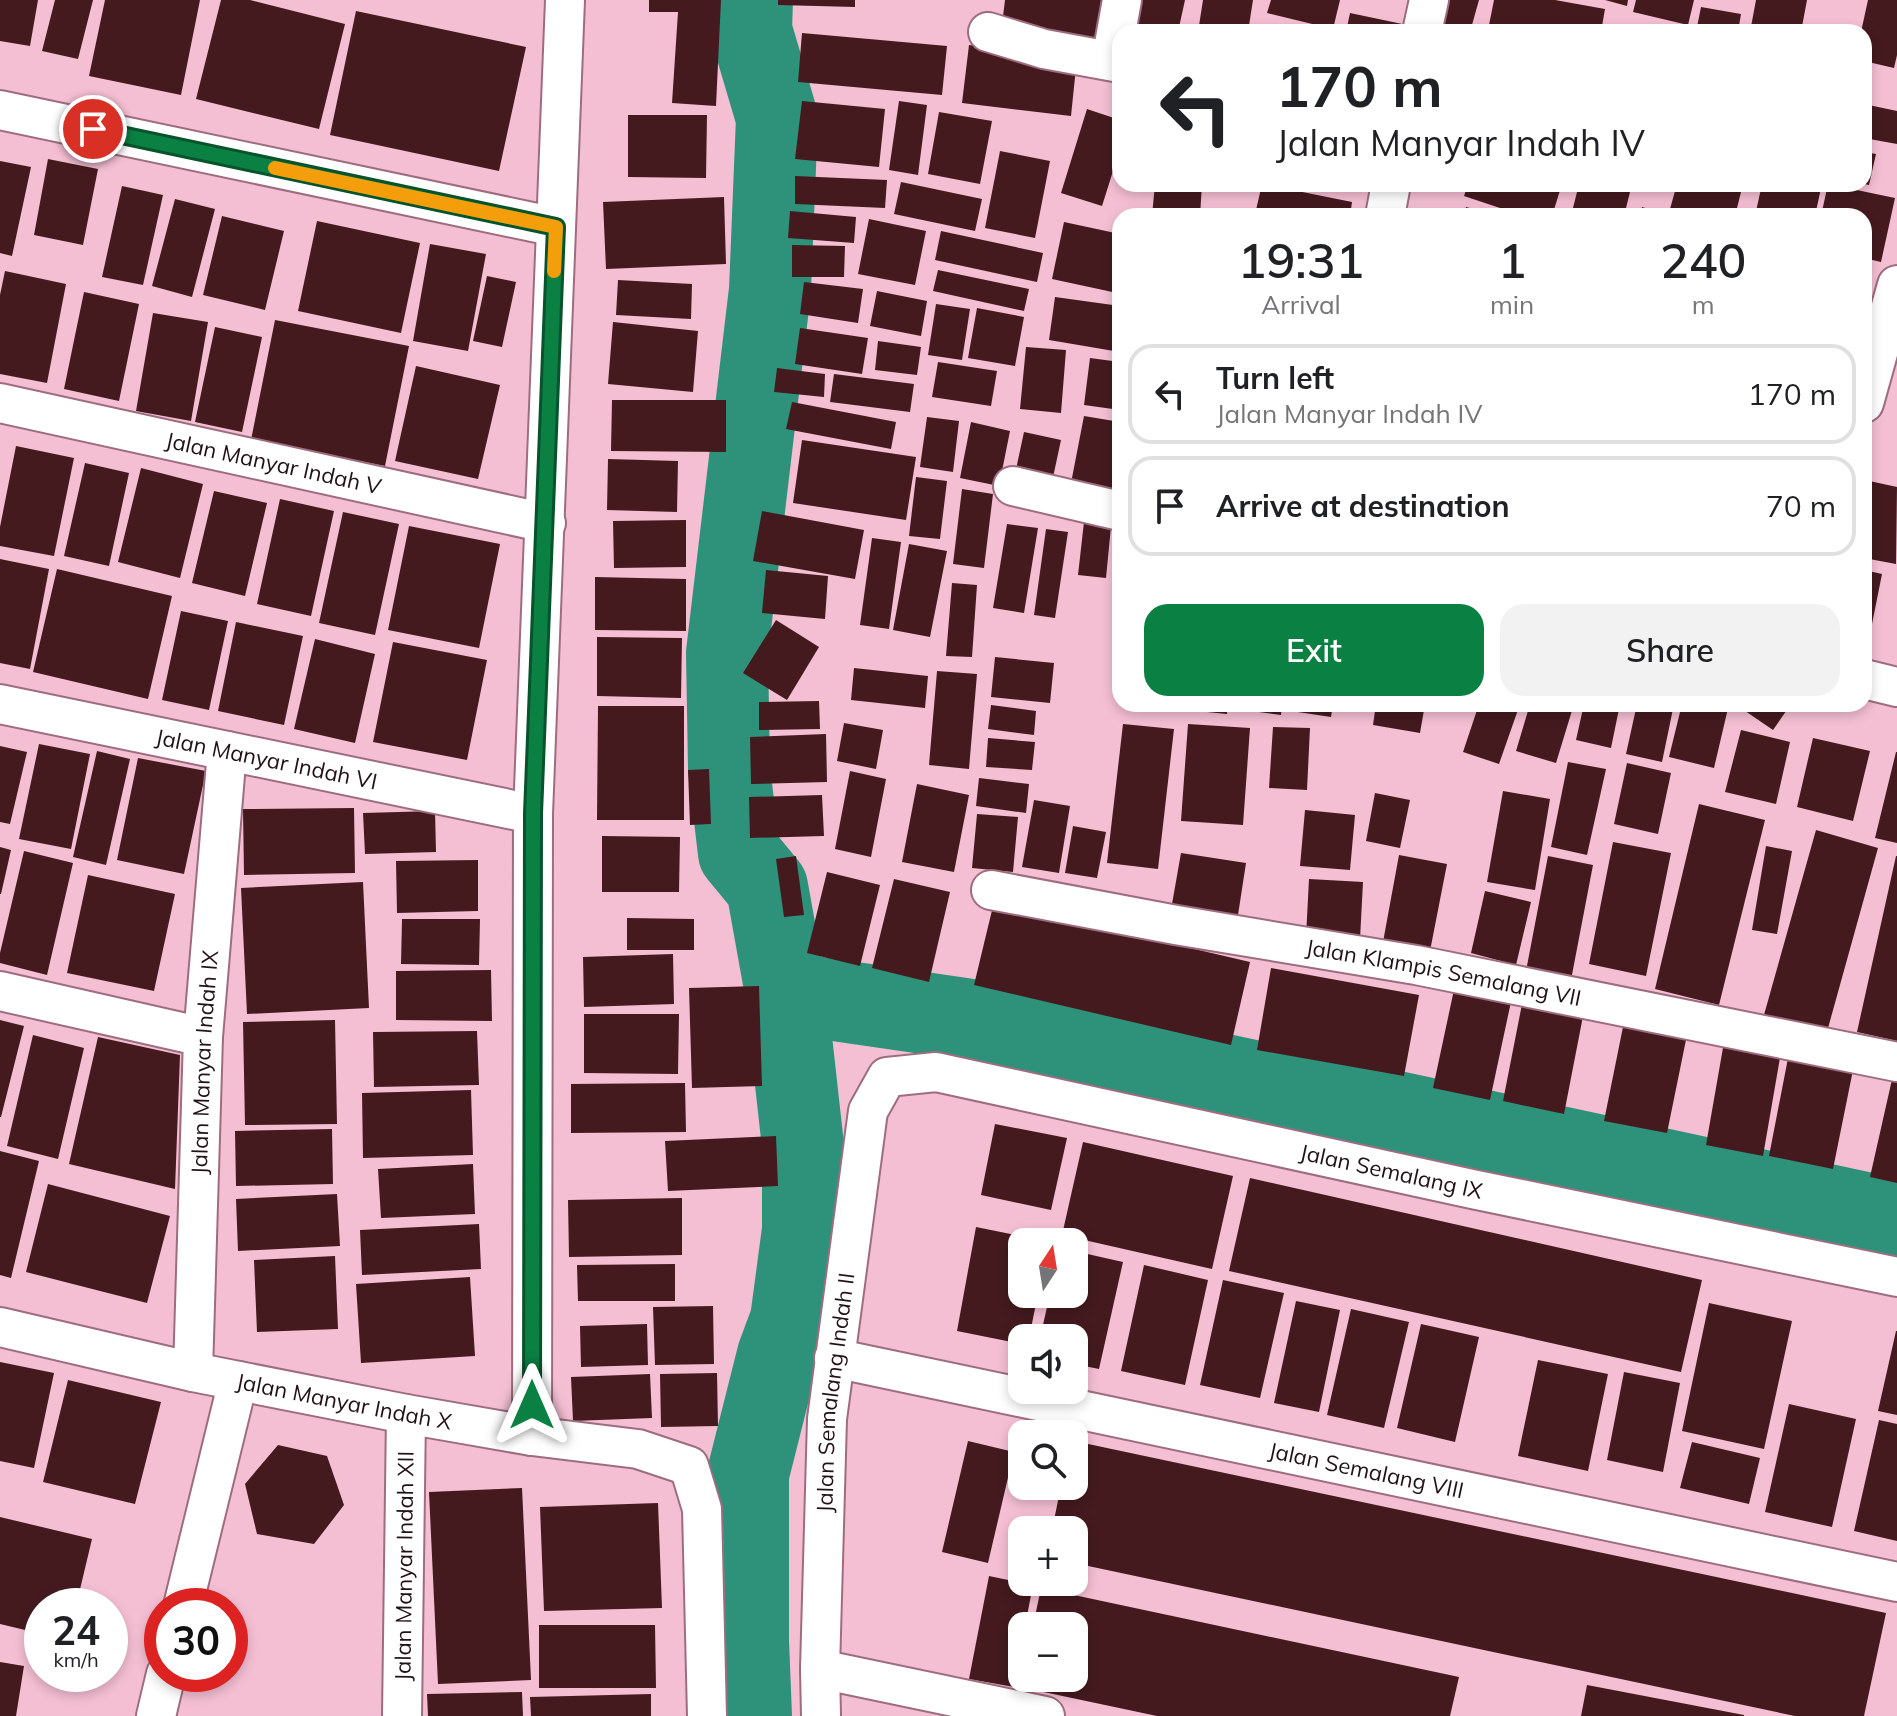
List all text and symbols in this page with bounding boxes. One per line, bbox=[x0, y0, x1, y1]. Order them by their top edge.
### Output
text: 170 m bbox=[1276, 51, 1443, 121]
icon: left bbox=[1144, 56, 1248, 160]
pin bbox=[59, 95, 127, 163]
icon: arrive bbox=[71, 107, 115, 151]
text: Jalan Manyar Indah IV bbox=[1276, 120, 1645, 165]
text: 19:31 bbox=[1238, 230, 1364, 290]
text: 1 bbox=[1498, 230, 1526, 290]
text: 240 bbox=[1660, 230, 1746, 290]
text: Arrival bbox=[1261, 288, 1341, 321]
text: min bbox=[1490, 288, 1534, 321]
text: m bbox=[1692, 288, 1715, 321]
text: Turn left bbox=[1216, 359, 1334, 397]
icon: left bbox=[1148, 372, 1192, 416]
text: 170 m bbox=[1748, 375, 1836, 413]
text: Jalan Manyar Indah IV bbox=[1216, 397, 1482, 430]
street label: Jalan Manyar Indah V bbox=[163, 426, 384, 501]
icon: arrive bbox=[1148, 484, 1192, 528]
text: Arrive at destination bbox=[1216, 487, 1510, 525]
text: 70 m bbox=[1766, 487, 1836, 525]
button: Exit bbox=[1144, 604, 1484, 696]
button: Share bbox=[1500, 604, 1840, 696]
street label: Jalan Manyar Indah VI bbox=[153, 722, 380, 795]
street label: Jalan Klampis Semalang VII bbox=[1304, 933, 1584, 1012]
street label: Jalan Manyar Indah IX bbox=[185, 948, 224, 1175]
street label: Jalan Semalang IX bbox=[1297, 1138, 1486, 1205]
north arrow bbox=[1008, 1228, 1088, 1308]
map controls bbox=[1008, 1228, 1088, 1692]
street label: Jalan Semalang Indah II bbox=[810, 1271, 860, 1513]
button: sound bbox=[1008, 1324, 1088, 1404]
position arrow bbox=[490, 1363, 574, 1447]
street label: Jalan Manyar Indah X bbox=[234, 1367, 455, 1436]
button: search bbox=[1008, 1420, 1088, 1500]
street label: Jalan Semalang VIII bbox=[1266, 1436, 1466, 1504]
street label: Jalan Manyar Indah XII bbox=[388, 1451, 420, 1681]
button: + bbox=[1008, 1516, 1088, 1596]
speed limit sign: 30 bbox=[144, 1588, 248, 1692]
text: 24 bbox=[52, 1605, 100, 1655]
button: − bbox=[1008, 1612, 1088, 1692]
text: km/h bbox=[53, 1647, 99, 1672]

